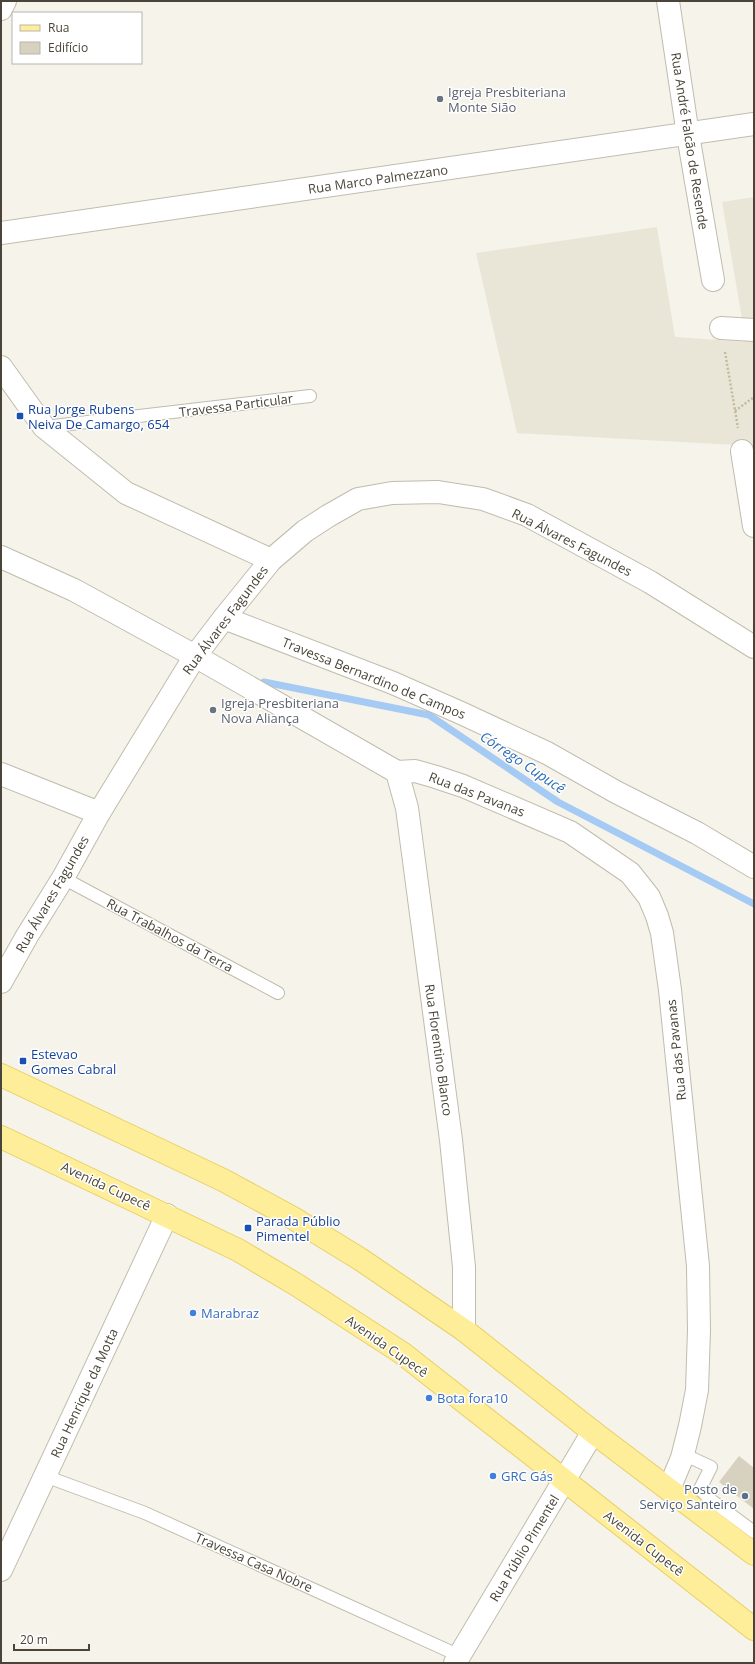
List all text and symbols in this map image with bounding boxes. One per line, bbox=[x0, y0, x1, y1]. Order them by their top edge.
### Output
legend bbox=[12, 12, 142, 64]
text: Rua bbox=[48, 19, 69, 36]
text: Edifício bbox=[48, 39, 88, 56]
street label: Rua André Falcão de Resende bbox=[667, 51, 713, 231]
place label: Igreja Presbiteriana Monte Sião bbox=[448, 83, 566, 116]
marker: Igreja Presbiteriana Monte Sião bbox=[435, 94, 445, 104]
street label: Rua Marco Palmezzano bbox=[307, 160, 449, 198]
street label: Travessa Particular bbox=[178, 389, 295, 421]
place label: Rua Jorge Rubens Neiva De Camargo, 654 bbox=[28, 400, 170, 433]
marker: Rua Jorge Rubens Neiva De Camargo, 654 bbox=[15, 411, 25, 421]
street label: Rua Álvares Fagundes bbox=[509, 504, 635, 580]
street label: Rua Álvares Fagundes bbox=[178, 562, 272, 678]
street label: Travessa Bernardino de Campos bbox=[280, 633, 468, 723]
place label: Igreja Presbiteriana Nova Aliança bbox=[221, 694, 339, 727]
marker: Igreja Presbiteriana Nova Aliança bbox=[208, 705, 218, 715]
water label: Córrego Cupucê bbox=[477, 727, 569, 797]
street label: Rua das Pavanas bbox=[426, 767, 528, 821]
street label: Rua Álvares Fagundes bbox=[11, 832, 93, 956]
street label: Rua Trabalhos da Terra bbox=[104, 894, 236, 976]
street label: Rua Florentino Blanco bbox=[421, 983, 457, 1117]
street label: Rua das Pavanas bbox=[662, 999, 690, 1101]
place label: Estevao Gomes Cabral bbox=[31, 1045, 116, 1078]
marker: Estevao Gomes Cabral bbox=[18, 1056, 28, 1066]
street label: Avenida Cupecê bbox=[58, 1157, 154, 1215]
place label: Parada Públio Pimentel bbox=[256, 1212, 340, 1245]
marker: Parada Públio Pimentel bbox=[243, 1223, 253, 1233]
place label: Marabraz bbox=[201, 1304, 259, 1322]
marker: Marabraz bbox=[188, 1308, 198, 1318]
street label: Avenida Cupecê bbox=[342, 1311, 432, 1381]
street label: Rua Henrique da Motta bbox=[46, 1325, 122, 1461]
place label: Bota fora10 bbox=[437, 1389, 508, 1407]
marker: Bota fora10 bbox=[424, 1393, 434, 1403]
place label: GRC Gás bbox=[501, 1467, 553, 1485]
marker: GRC Gás bbox=[488, 1471, 498, 1481]
place label: Posto de Serviço Santeiro bbox=[639, 1480, 737, 1513]
street label: Rua Públio Pimentel bbox=[485, 1491, 563, 1605]
marker: Posto de Serviço Santeiro bbox=[740, 1491, 750, 1501]
street label: Avenida Cupecê bbox=[600, 1506, 688, 1580]
street label: Travessa Casa Nobre bbox=[192, 1528, 316, 1596]
scale bar bbox=[14, 1626, 89, 1652]
text: 20 m bbox=[20, 1631, 48, 1648]

